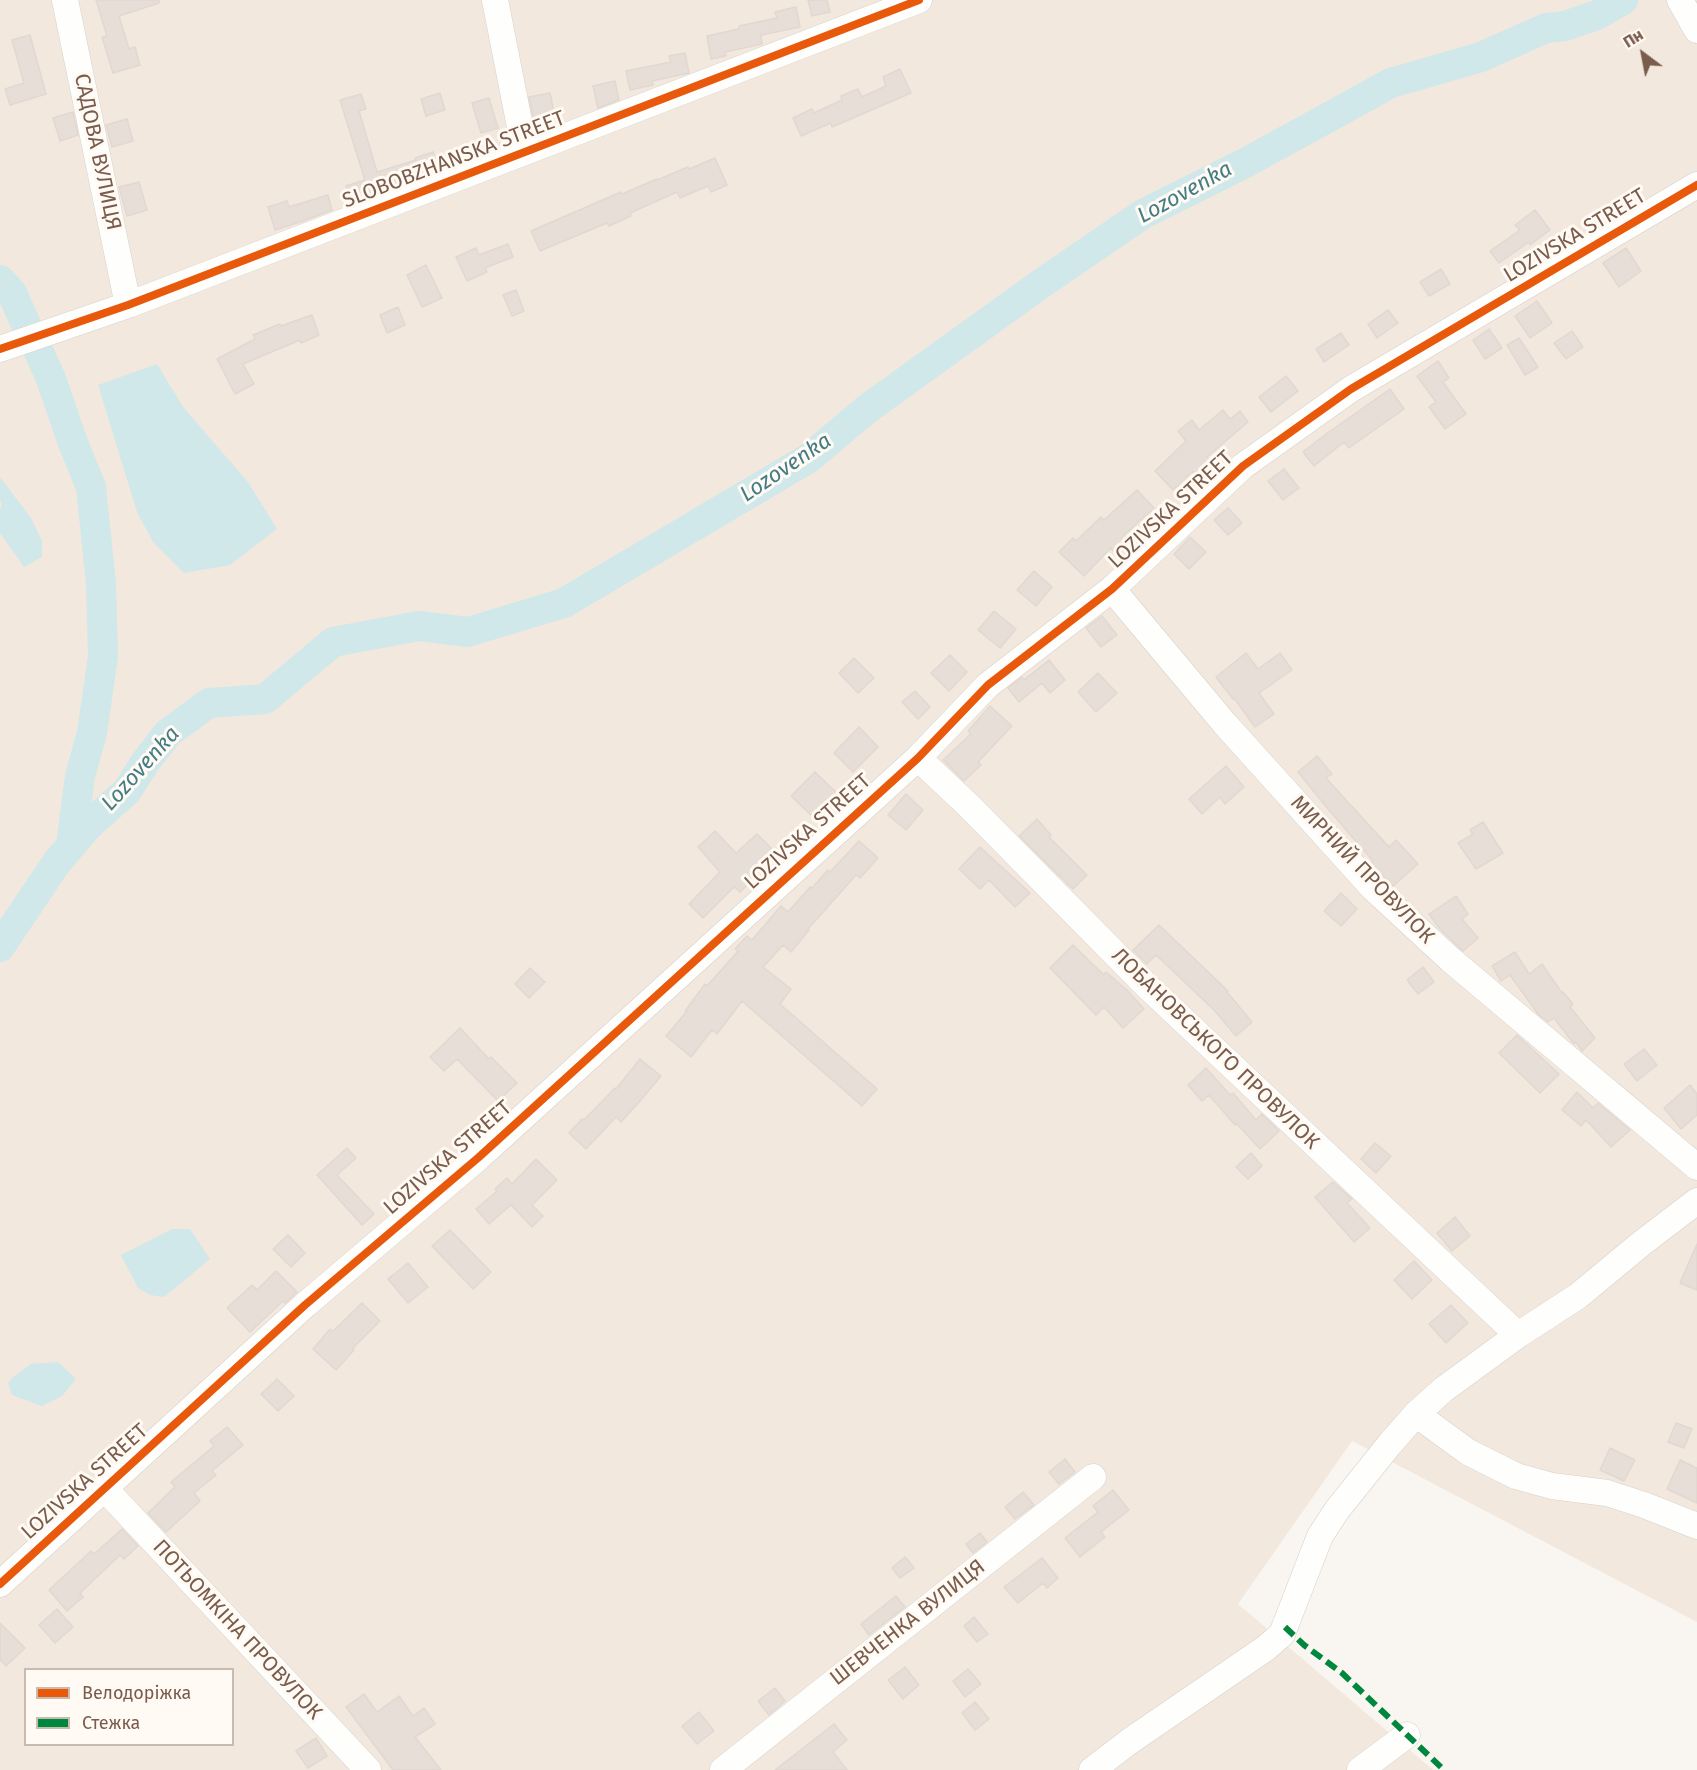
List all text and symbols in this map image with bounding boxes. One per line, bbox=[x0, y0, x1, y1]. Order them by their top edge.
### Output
north arrow bbox=[1613, 24, 1673, 84]
text: Пн bbox=[1620, 25, 1647, 52]
street label: САДОВА ВУЛИЦЯ bbox=[68, 71, 126, 233]
street label: SLOBOBZHANSKA STREET bbox=[339, 106, 569, 214]
water label: Lozovenka bbox=[1133, 156, 1237, 230]
street label: LOZIVSKA STREET bbox=[1499, 184, 1651, 288]
water label: Lozovenka bbox=[735, 428, 837, 508]
street label: LOZIVSKA STREET bbox=[1103, 446, 1239, 574]
water label: Lozovenka bbox=[96, 722, 186, 816]
street label: LOZIVSKA STREET bbox=[740, 769, 876, 895]
street label: МИРНИЙ ПРОВУЛОК bbox=[1285, 791, 1439, 949]
street label: ЛОБАНОВСЬКОГО ПРОВУЛОК bbox=[1106, 943, 1324, 1155]
street label: LOZIVSKA STREET bbox=[379, 1096, 517, 1220]
street label: LOZIVSKA STREET bbox=[17, 1419, 153, 1545]
street label: ПОТЬОМКІНА ПРОВУЛОК bbox=[147, 1535, 327, 1725]
street label: ШЕВЧЕНКА ВУЛИЦЯ bbox=[825, 1555, 991, 1691]
legend bbox=[24, 1668, 234, 1746]
text: Велодоріжка bbox=[82, 1682, 191, 1704]
text: Стежка bbox=[82, 1712, 140, 1734]

